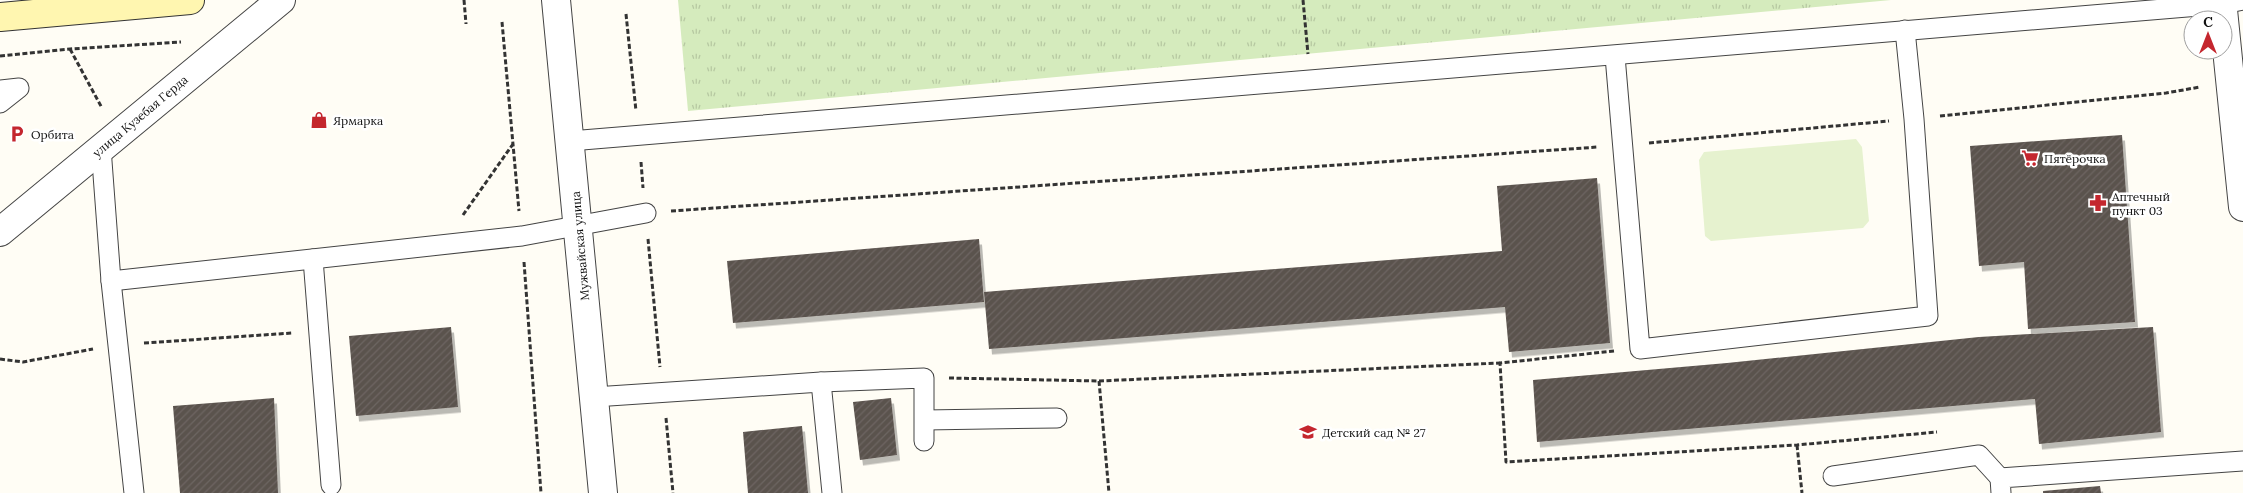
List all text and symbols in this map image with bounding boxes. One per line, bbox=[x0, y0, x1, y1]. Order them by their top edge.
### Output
north arrow bbox=[2183, 10, 2233, 60]
text: С bbox=[2203, 13, 2213, 31]
street label: улица Кузебая Герда bbox=[89, 72, 191, 160]
shop icon: Ярмарка bbox=[309, 110, 329, 130]
place label: Ярмарка bbox=[333, 113, 383, 128]
parking icon: Орбита bbox=[7, 124, 27, 144]
place label: Орбита bbox=[31, 127, 74, 142]
supermarket icon: Пятёрочка bbox=[2020, 148, 2040, 168]
place label: Пятёрочка bbox=[2044, 151, 2106, 166]
place label: Аптечный пункт 03 bbox=[2111, 189, 2170, 218]
street label: Мужвайская улица bbox=[568, 191, 592, 301]
pharmacy icon: Аптечный пункт 03 bbox=[2088, 193, 2108, 213]
school or university icon: Детский сад № 27 bbox=[1298, 422, 1318, 442]
place label: Детский сад № 27 bbox=[1322, 425, 1426, 440]

